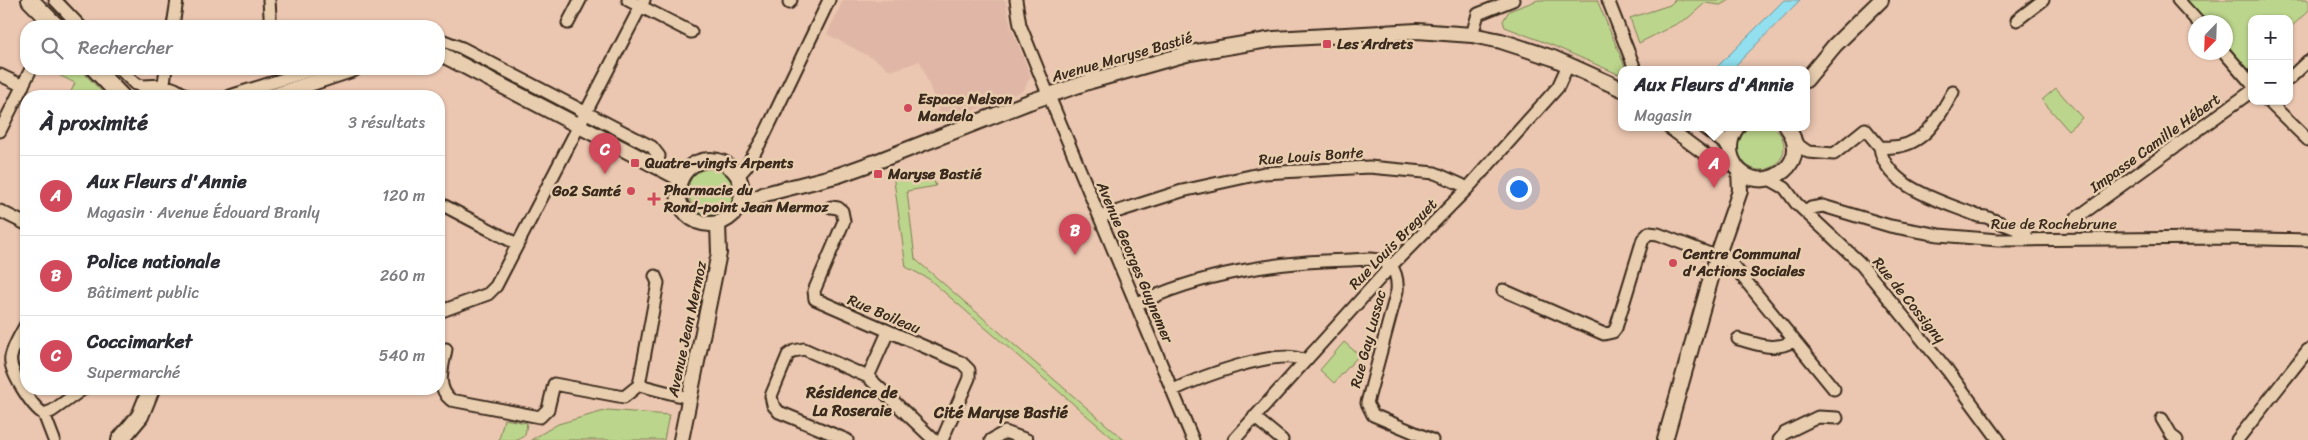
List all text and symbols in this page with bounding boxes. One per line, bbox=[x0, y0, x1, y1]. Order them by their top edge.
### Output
north arrow bbox=[2188, 15, 2233, 60]
map controls bbox=[2248, 15, 2293, 105]
button: + bbox=[2248, 15, 2293, 60]
search box bbox=[20, 20, 445, 75]
street label: Avenue Maryse Bastié bbox=[1048, 24, 1196, 90]
text: Rechercher bbox=[78, 31, 173, 64]
place label: Les Ardrets bbox=[1337, 31, 1414, 57]
icon: search bbox=[38, 34, 66, 62]
marker: Les Ardrets bbox=[1321, 38, 1333, 50]
button: − bbox=[2248, 60, 2293, 105]
popup bbox=[1618, 66, 1810, 131]
text: Aux Fleurs d'Annie bbox=[1634, 68, 1794, 101]
place label: Espace Nelson Mandela bbox=[917, 86, 1013, 129]
street label: Impasse Camille Hébert bbox=[2083, 86, 2226, 200]
text: Magasin bbox=[1634, 101, 1692, 130]
marker: Espace Nelson Mandela bbox=[902, 102, 914, 114]
text: À proximité bbox=[40, 104, 148, 142]
text: 3 résultats bbox=[348, 108, 425, 137]
pin: C bbox=[589, 133, 621, 174]
street label: Rue Louis Bonte bbox=[1258, 139, 1365, 173]
pin: A bbox=[1698, 147, 1730, 188]
place label: Quatre-vingts Arpents bbox=[644, 150, 794, 176]
marker: Quatre-vingts Arpents bbox=[629, 157, 641, 169]
place label: Maryse Bastié bbox=[887, 161, 982, 187]
text: Aux Fleurs d'Annie bbox=[87, 165, 247, 198]
marker: Maryse Bastié bbox=[872, 168, 884, 180]
street label: Avenue Georges Guynemer bbox=[1089, 176, 1181, 348]
your location bbox=[1506, 176, 1532, 202]
place label: Pharmacie du Rond-point Jean Mermoz bbox=[663, 177, 830, 220]
place label: Go2 Santé bbox=[551, 178, 621, 204]
text: A bbox=[51, 181, 61, 210]
text: 120 m bbox=[382, 181, 425, 210]
marker: Go2 Santé bbox=[625, 185, 637, 197]
street label: Rue Louis Breguet bbox=[1342, 192, 1444, 296]
marker: Pharmacie du Rond-point Jean Mermoz bbox=[648, 193, 660, 205]
text: Magasin · Avenue Édouard Branly bbox=[87, 198, 320, 227]
street label: Rue de Rochebrune bbox=[1991, 211, 2117, 237]
pin: B bbox=[1059, 214, 1091, 255]
place label: Centre Communal d'Actions Sociales bbox=[1682, 241, 1806, 284]
text: Police nationale bbox=[87, 245, 220, 278]
street label: Rue de Cossigny bbox=[1866, 251, 1952, 349]
marker: Centre Communal d'Actions Sociales bbox=[1667, 257, 1679, 269]
street label: Avenue Jean Mermoz bbox=[660, 258, 714, 400]
text: B bbox=[51, 261, 61, 290]
text: 260 m bbox=[380, 261, 425, 290]
text: Bâtiment public bbox=[87, 278, 199, 307]
street label: Rue Boileau bbox=[843, 287, 925, 341]
street label: Rue Gay Lussac bbox=[1342, 287, 1394, 391]
text: Coccimarket bbox=[87, 325, 192, 358]
text: C bbox=[51, 341, 61, 370]
text: 540 m bbox=[379, 341, 425, 370]
text: Supermarché bbox=[87, 358, 180, 387]
district label: Résidence de La Roseraie bbox=[805, 378, 899, 425]
district label: Cité Maryse Bastié bbox=[933, 398, 1069, 427]

